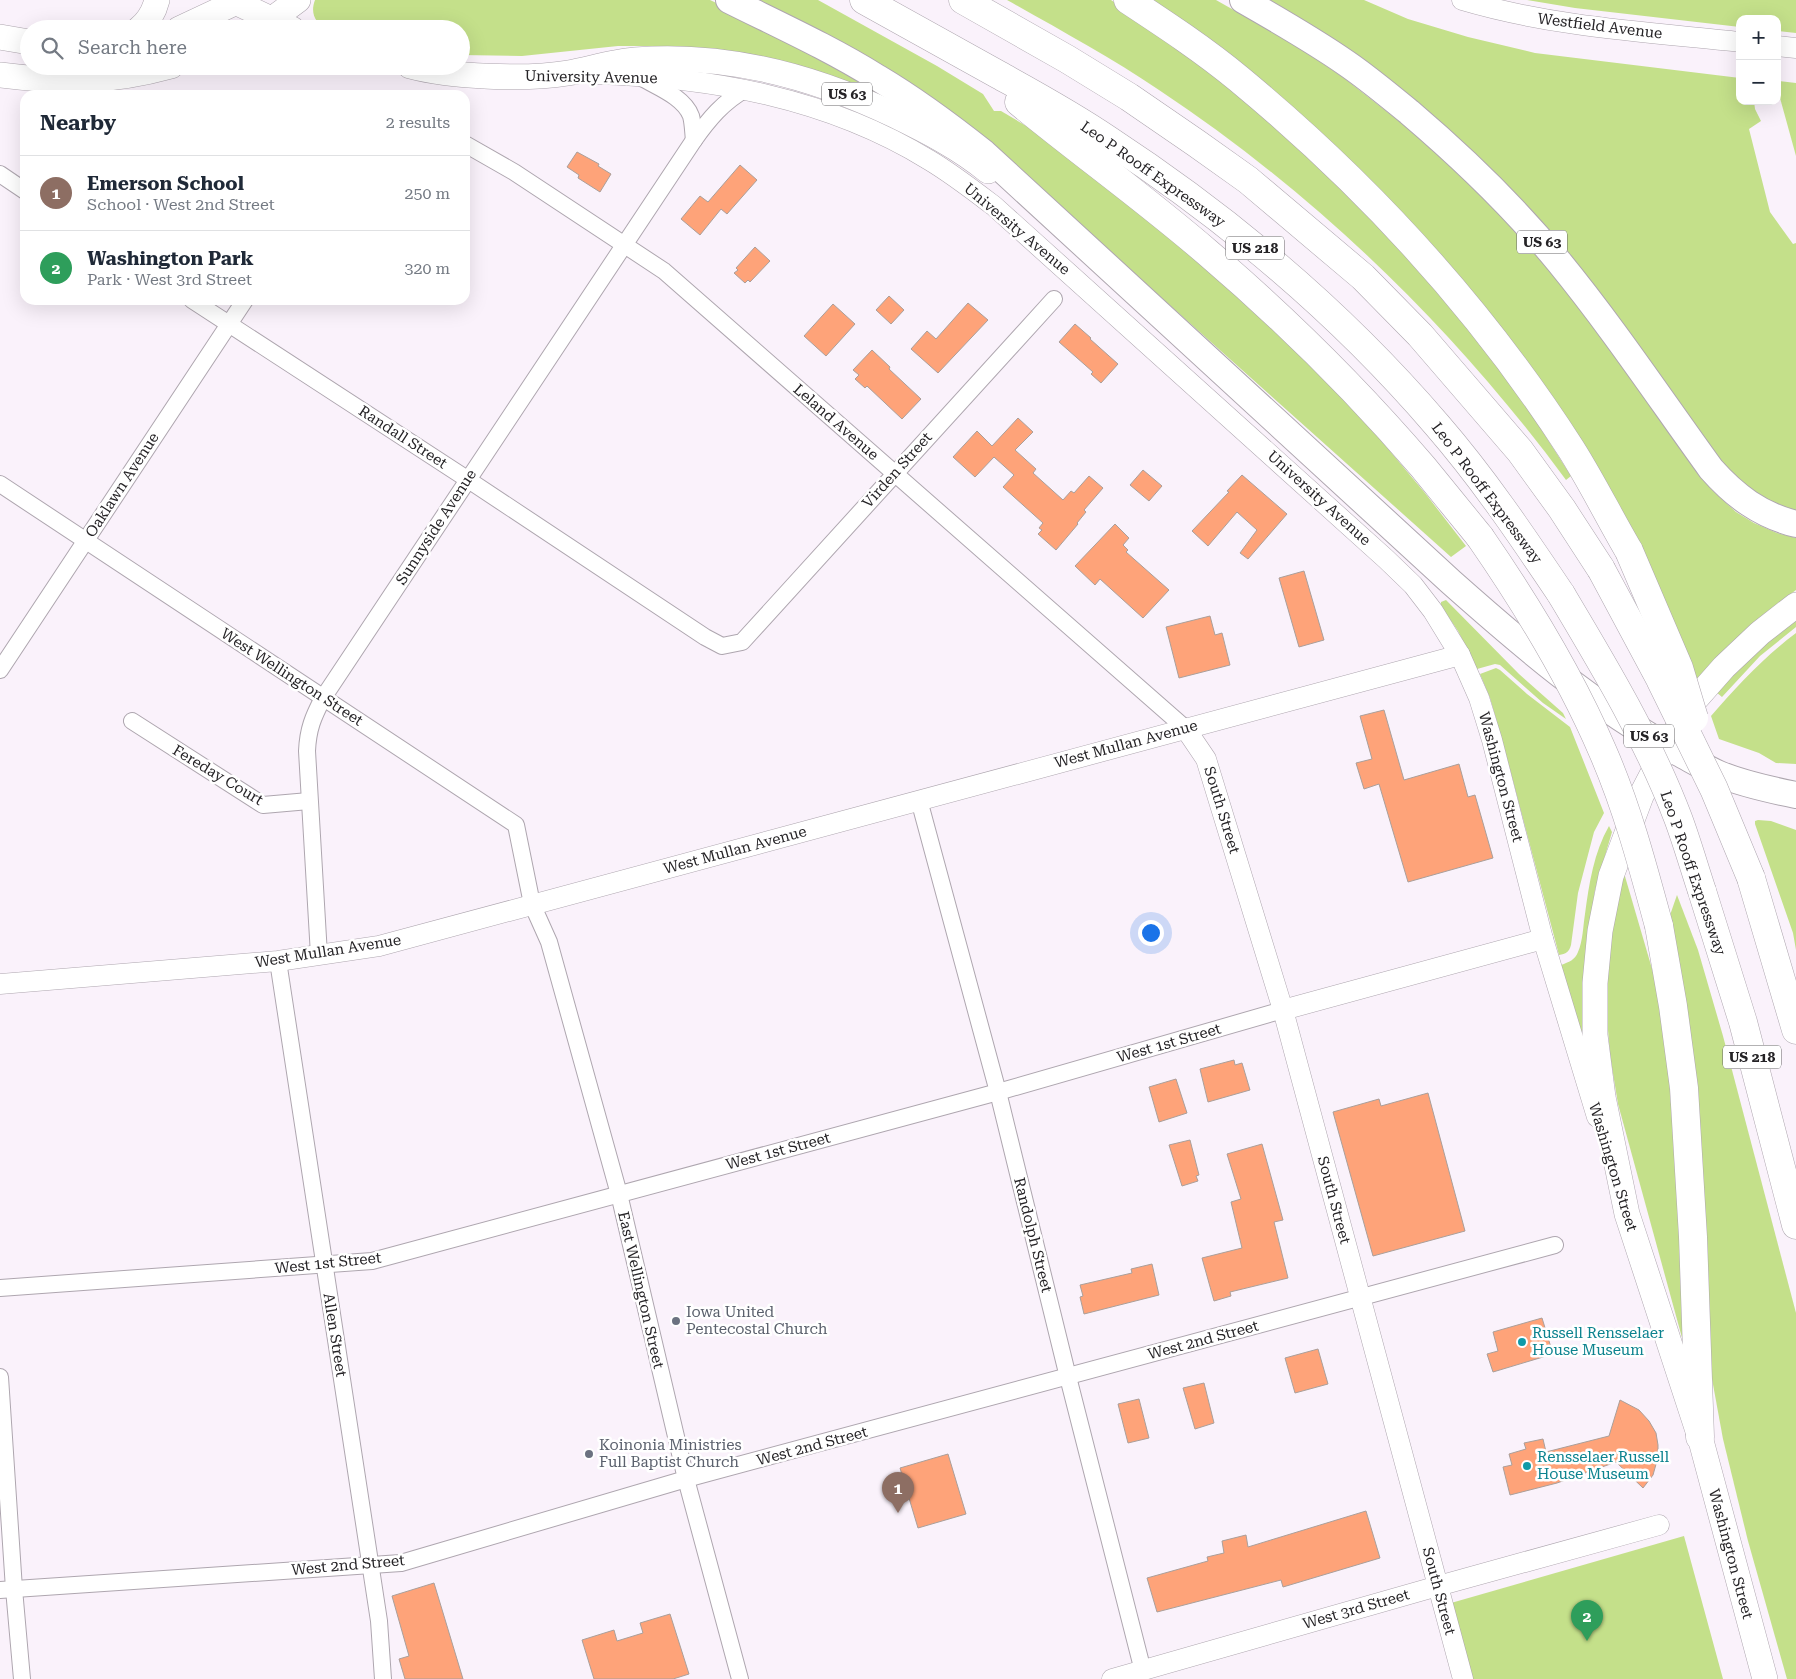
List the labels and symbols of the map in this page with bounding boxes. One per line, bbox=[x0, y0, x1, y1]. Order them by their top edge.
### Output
street label: Westfield Avenue bbox=[1537, 9, 1663, 43]
street label: University Avenue bbox=[524, 67, 658, 87]
road number: US 63 bbox=[822, 82, 872, 106]
street label: Leo P Rooff Expressway bbox=[1077, 117, 1229, 231]
street label: University Avenue bbox=[960, 179, 1074, 279]
road number: US 63 bbox=[1517, 230, 1567, 253]
road number: US 218 bbox=[1226, 237, 1284, 260]
street label: Leland Avenue bbox=[790, 380, 882, 464]
street label: Randall Street bbox=[355, 402, 451, 473]
street label: Leo P Rooff Expressway bbox=[1428, 419, 1546, 567]
street label: Virden Street bbox=[858, 428, 936, 512]
street label: Oaklawn Avenue bbox=[81, 429, 163, 541]
street label: University Avenue bbox=[1264, 447, 1374, 549]
street label: Sunnyside Avenue bbox=[392, 466, 480, 588]
street label: West Wellington Street bbox=[218, 624, 367, 730]
street label: Washington Street bbox=[1475, 710, 1527, 844]
street label: West Mullan Avenue bbox=[1052, 716, 1200, 772]
road number: US 63 bbox=[1624, 724, 1674, 748]
street label: Fereday Court bbox=[170, 741, 267, 809]
street label: South Street bbox=[1200, 764, 1244, 856]
street label: Leo P Rooff Expressway bbox=[1656, 789, 1730, 958]
street label: West Mullan Avenue bbox=[661, 822, 809, 878]
your location bbox=[1138, 920, 1164, 946]
street label: West Mullan Avenue bbox=[254, 931, 402, 971]
street label: West 1st Street bbox=[1115, 1019, 1223, 1066]
road number: US 218 bbox=[1723, 1046, 1781, 1068]
street label: Washington Street bbox=[1585, 1100, 1641, 1234]
street label: West 1st Street bbox=[724, 1128, 833, 1174]
street label: South Street bbox=[1314, 1154, 1354, 1246]
street label: Randolph Street bbox=[1010, 1176, 1056, 1295]
street label: East Wellington Street bbox=[614, 1210, 668, 1371]
street label: West 1st Street bbox=[274, 1248, 383, 1278]
street label: Allen Street bbox=[319, 1292, 351, 1379]
place label: Iowa United Pentecostal Church bbox=[686, 1303, 828, 1338]
marker: Iowa United Pentecostal Church bbox=[670, 1315, 682, 1327]
street label: West 2nd Street bbox=[1146, 1316, 1261, 1363]
place label: Russell Rensselaer House Museum bbox=[1532, 1324, 1664, 1359]
marker: Russell Rensselaer House Museum bbox=[1516, 1336, 1528, 1348]
street label: West 2nd Street bbox=[755, 1422, 870, 1469]
place label: Koinonia Ministries Full Baptist Church bbox=[599, 1436, 742, 1471]
marker: Koinonia Ministries Full Baptist Church bbox=[583, 1448, 595, 1460]
place label: Rensselaer Russell House Museum bbox=[1537, 1448, 1669, 1483]
marker: Rensselaer Russell House Museum bbox=[1521, 1460, 1533, 1472]
pin: 1 bbox=[882, 1472, 914, 1513]
street label: Washington Street bbox=[1705, 1487, 1757, 1621]
street label: South Street bbox=[1419, 1545, 1459, 1637]
street label: West 2nd Street bbox=[291, 1551, 406, 1579]
street label: West 3rd Street bbox=[1301, 1585, 1412, 1633]
pin: 2 bbox=[1571, 1600, 1603, 1641]

